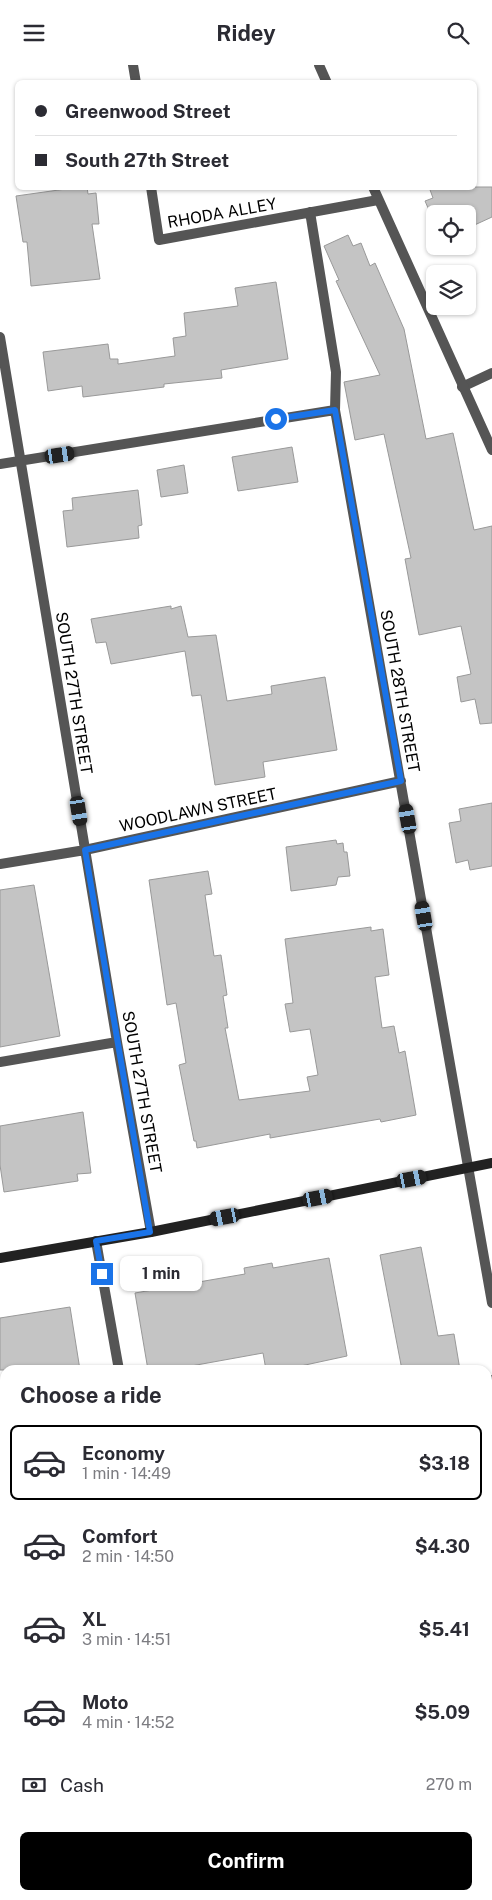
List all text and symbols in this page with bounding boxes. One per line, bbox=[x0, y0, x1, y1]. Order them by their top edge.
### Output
icon: menu bbox=[20, 19, 48, 47]
icon: search bbox=[444, 19, 472, 47]
text: Ridey bbox=[216, 20, 276, 46]
text: Greenwood Street bbox=[65, 100, 231, 122]
text: South 27th Street bbox=[65, 149, 229, 171]
street label: RHODA ALLEY bbox=[166, 194, 278, 232]
map controls bbox=[426, 205, 476, 315]
button: locate bbox=[426, 205, 476, 255]
button: layers bbox=[426, 265, 476, 315]
route start bbox=[265, 408, 287, 430]
car bbox=[44, 445, 75, 465]
street label: SOUTH 28TH STREET bbox=[376, 608, 424, 774]
street label: SOUTH 27TH STREET bbox=[52, 610, 96, 776]
street label: WOODLAWN STREET bbox=[118, 784, 279, 836]
car bbox=[69, 795, 88, 827]
car bbox=[398, 803, 417, 835]
car bbox=[414, 900, 433, 932]
street label: SOUTH 27TH STREET bbox=[118, 1010, 166, 1175]
car bbox=[395, 1169, 428, 1189]
car bbox=[301, 1188, 334, 1208]
car bbox=[208, 1207, 241, 1227]
callout: 1 min bbox=[120, 1257, 202, 1291]
route end bbox=[91, 1263, 113, 1285]
text: 1 min bbox=[142, 1264, 180, 1283]
text: Choose a ride bbox=[20, 1382, 162, 1408]
icon: car bbox=[22, 1440, 67, 1485]
text: Economy bbox=[82, 1442, 165, 1464]
text: $3.18 bbox=[418, 1452, 470, 1474]
text: 1 min · 14:49 bbox=[82, 1464, 171, 1483]
icon: car bbox=[22, 1523, 67, 1568]
text: Comfort bbox=[82, 1525, 158, 1547]
text: $4.30 bbox=[415, 1535, 470, 1557]
text: 2 min · 14:50 bbox=[82, 1547, 174, 1566]
icon: car bbox=[22, 1606, 67, 1651]
text: XL bbox=[82, 1608, 107, 1630]
text: $5.41 bbox=[419, 1618, 470, 1640]
text: 3 min · 14:51 bbox=[82, 1630, 171, 1649]
icon: car bbox=[22, 1689, 67, 1734]
text: Moto bbox=[82, 1691, 128, 1713]
text: $5.09 bbox=[414, 1701, 470, 1723]
text: 4 min · 14:52 bbox=[82, 1713, 174, 1732]
icon: cash bbox=[20, 1771, 48, 1799]
text: Cash bbox=[60, 1774, 104, 1796]
text: 270 m bbox=[426, 1775, 472, 1794]
button: Confirm bbox=[20, 1832, 472, 1890]

